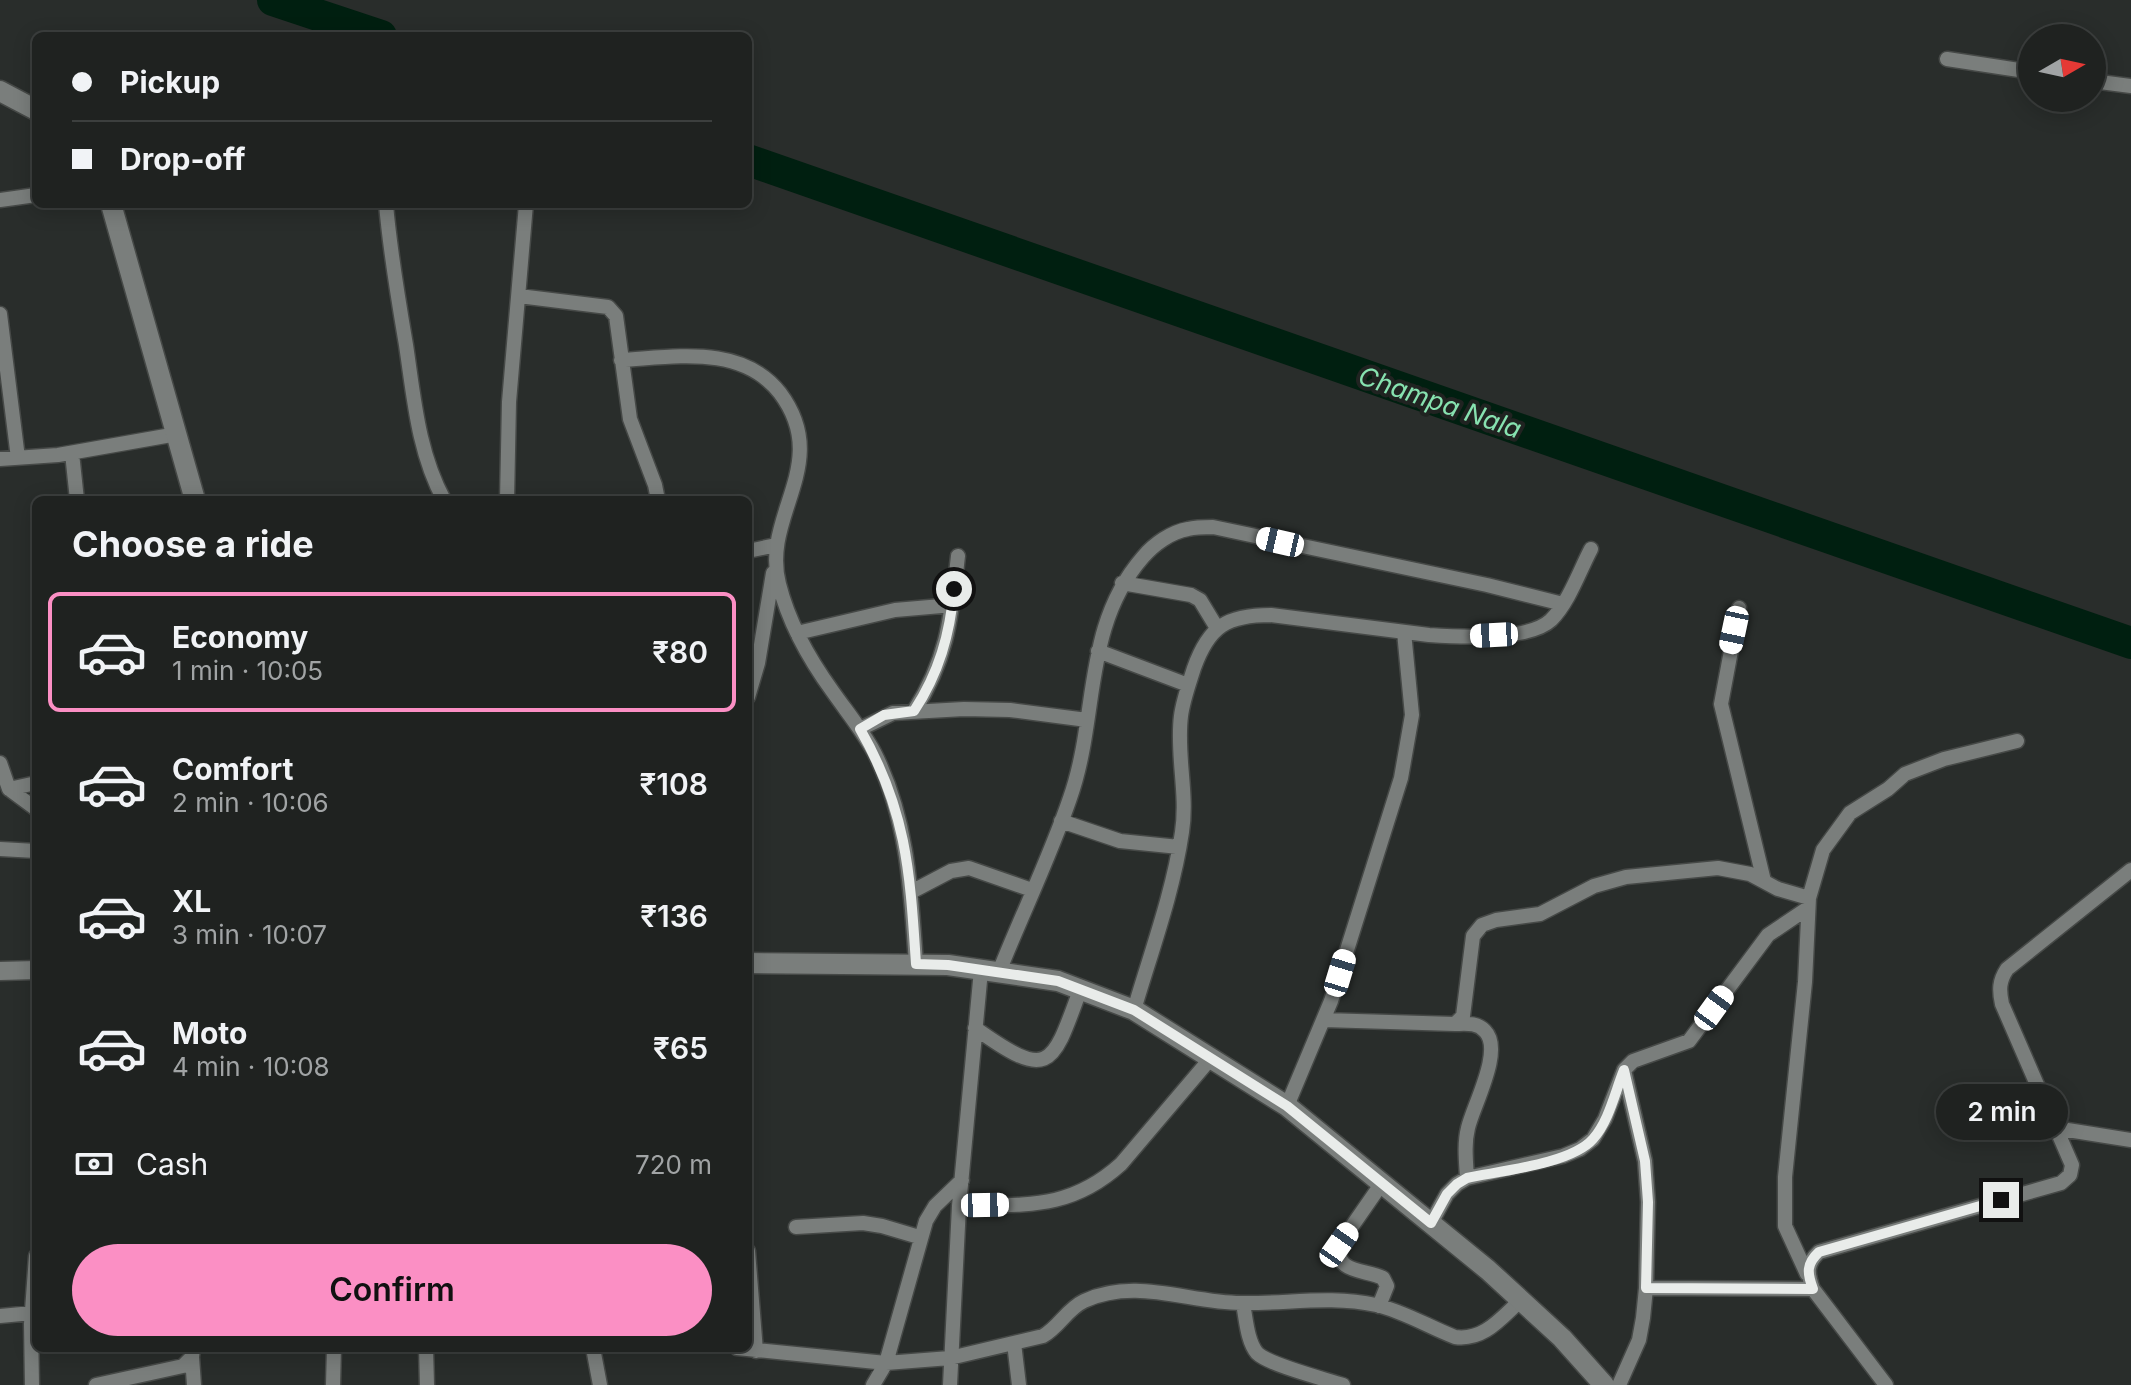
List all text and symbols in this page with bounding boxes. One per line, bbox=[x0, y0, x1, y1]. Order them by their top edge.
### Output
north arrow bbox=[2018, 24, 2106, 112]
map controls bbox=[2018, 24, 2106, 112]
text: Pickup bbox=[120, 64, 220, 100]
text: Drop-off bbox=[120, 141, 246, 177]
water label: Champa Nala bbox=[1355, 360, 1525, 444]
text: Choose a ride bbox=[72, 522, 314, 566]
car bbox=[1254, 525, 1306, 559]
route start bbox=[936, 571, 972, 607]
car bbox=[1717, 604, 1751, 656]
icon: car bbox=[76, 616, 148, 688]
text: Economy bbox=[172, 619, 308, 655]
car bbox=[1469, 622, 1519, 648]
text: ₹80 bbox=[652, 634, 708, 670]
text: 1 min · 10:05 bbox=[172, 655, 323, 686]
icon: car bbox=[76, 748, 148, 820]
text: Comfort bbox=[172, 751, 293, 787]
text: ₹108 bbox=[639, 766, 708, 802]
text: 2 min · 10:06 bbox=[172, 787, 329, 818]
icon: car bbox=[76, 880, 148, 952]
text: XL bbox=[172, 883, 211, 919]
text: ₹136 bbox=[640, 898, 708, 934]
text: 3 min · 10:07 bbox=[172, 919, 327, 950]
car bbox=[1322, 947, 1358, 999]
car bbox=[1690, 982, 1738, 1034]
icon: car bbox=[76, 1012, 148, 1084]
text: Moto bbox=[172, 1015, 247, 1051]
text: ₹65 bbox=[653, 1030, 708, 1066]
text: 4 min · 10:08 bbox=[172, 1051, 330, 1082]
callout: 2 min bbox=[1935, 1084, 2067, 1140]
text: 2 min bbox=[1968, 1096, 2036, 1127]
icon: cash bbox=[72, 1142, 116, 1186]
text: Cash bbox=[136, 1146, 208, 1182]
text: 720 m bbox=[635, 1149, 712, 1180]
route end bbox=[1983, 1182, 2019, 1218]
car bbox=[961, 1193, 1009, 1217]
car bbox=[1315, 1218, 1363, 1272]
button: Confirm bbox=[72, 1244, 712, 1336]

